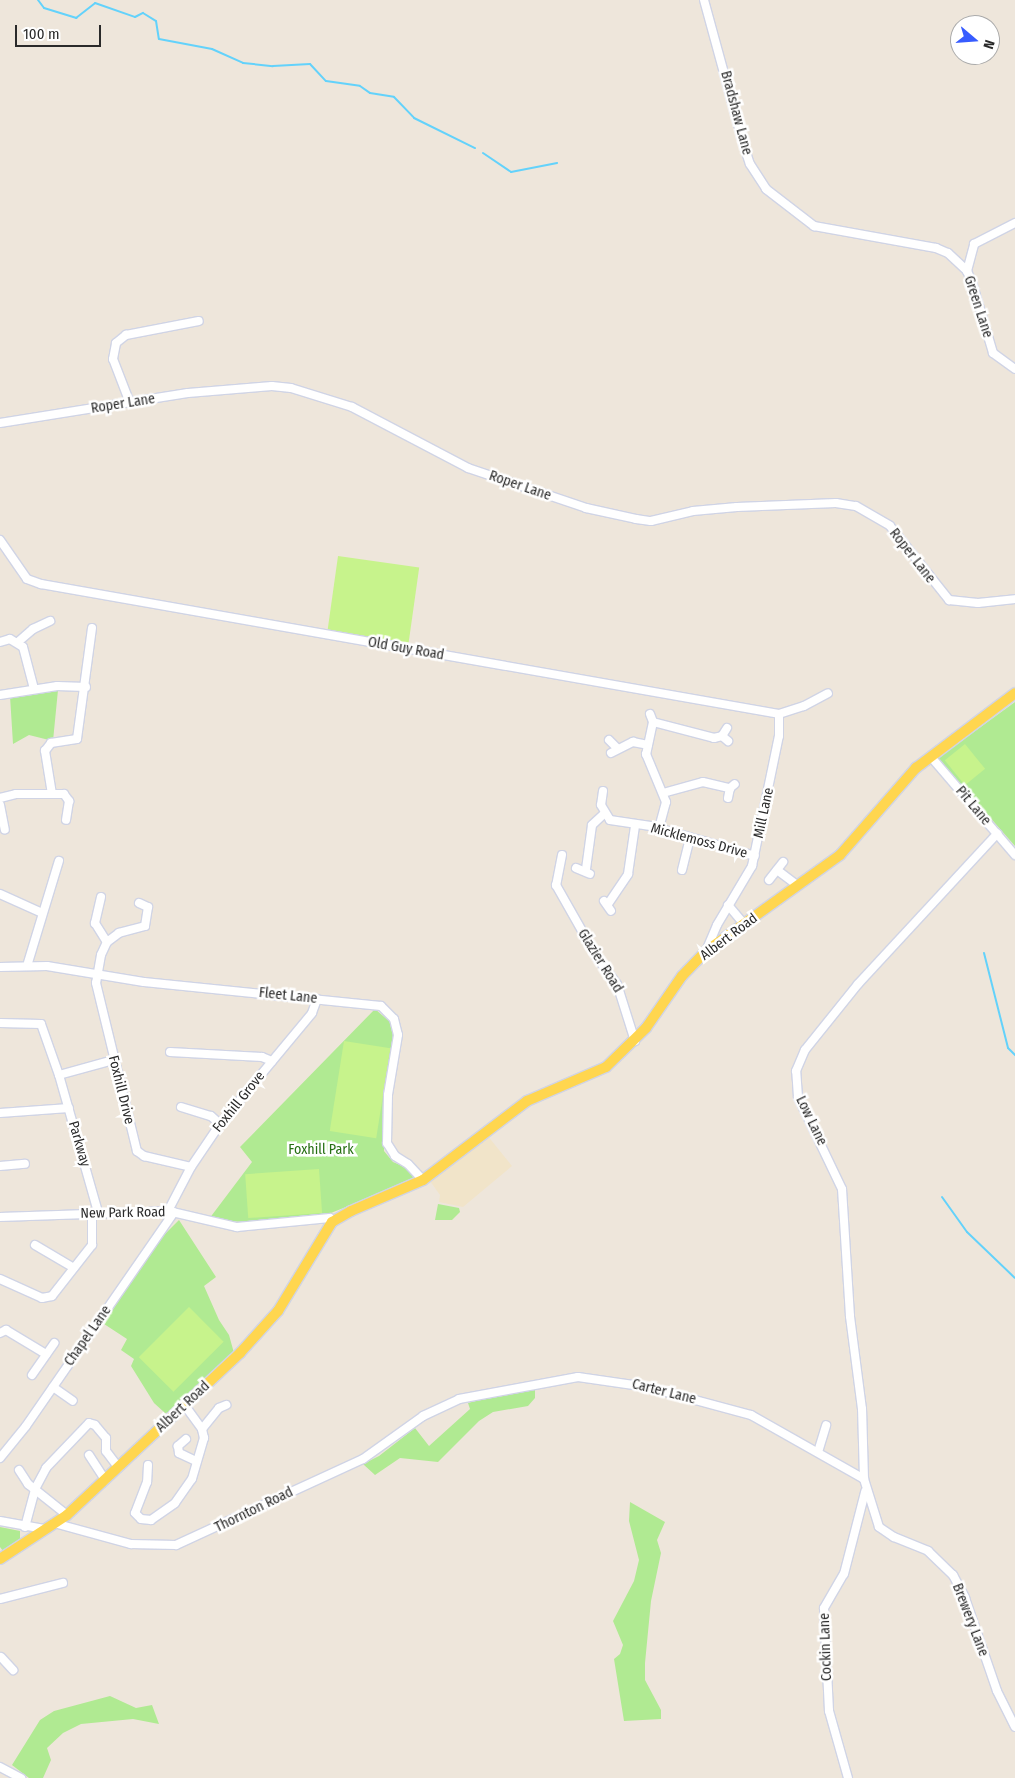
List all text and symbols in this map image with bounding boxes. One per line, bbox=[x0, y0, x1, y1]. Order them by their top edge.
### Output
scale bar bbox=[18, 15, 104, 47]
north arrow bbox=[950, 15, 1000, 65]
text: 100 m bbox=[23, 25, 60, 43]
text: N bbox=[979, 38, 998, 51]
street label: Bradshaw Lane bbox=[717, 69, 755, 157]
street label: Green Lane bbox=[960, 274, 996, 340]
street label: Roper Lane bbox=[90, 391, 156, 417]
street label: Roper Lane bbox=[487, 468, 553, 504]
street label: Roper Lane bbox=[886, 525, 938, 587]
street label: Old Guy Road bbox=[367, 634, 445, 664]
street label: Pit Lane bbox=[952, 783, 994, 829]
street label: Mill Lane bbox=[750, 786, 778, 840]
street label: Micklemoss Drive bbox=[649, 820, 749, 862]
street label: Albert Road bbox=[697, 910, 761, 964]
street label: Glazier Road bbox=[574, 926, 626, 996]
street label: Fleet Lane bbox=[258, 985, 318, 1007]
street label: Foxhill Drive bbox=[104, 1054, 138, 1126]
street label: Foxhill Grove bbox=[209, 1068, 269, 1136]
street label: Low Lane bbox=[792, 1094, 830, 1148]
street label: Parkway bbox=[64, 1119, 94, 1169]
park label: Foxhill Park bbox=[288, 1142, 354, 1158]
street label: New Park Road bbox=[80, 1204, 166, 1222]
street label: Chapel Lane bbox=[61, 1303, 115, 1369]
street label: Carter Lane bbox=[630, 1376, 698, 1408]
street label: Albert Road bbox=[153, 1378, 213, 1436]
street label: Thornton Road bbox=[212, 1484, 296, 1536]
street label: Brewery Lane bbox=[948, 1581, 992, 1659]
street label: Cockin Lane bbox=[816, 1613, 836, 1681]

